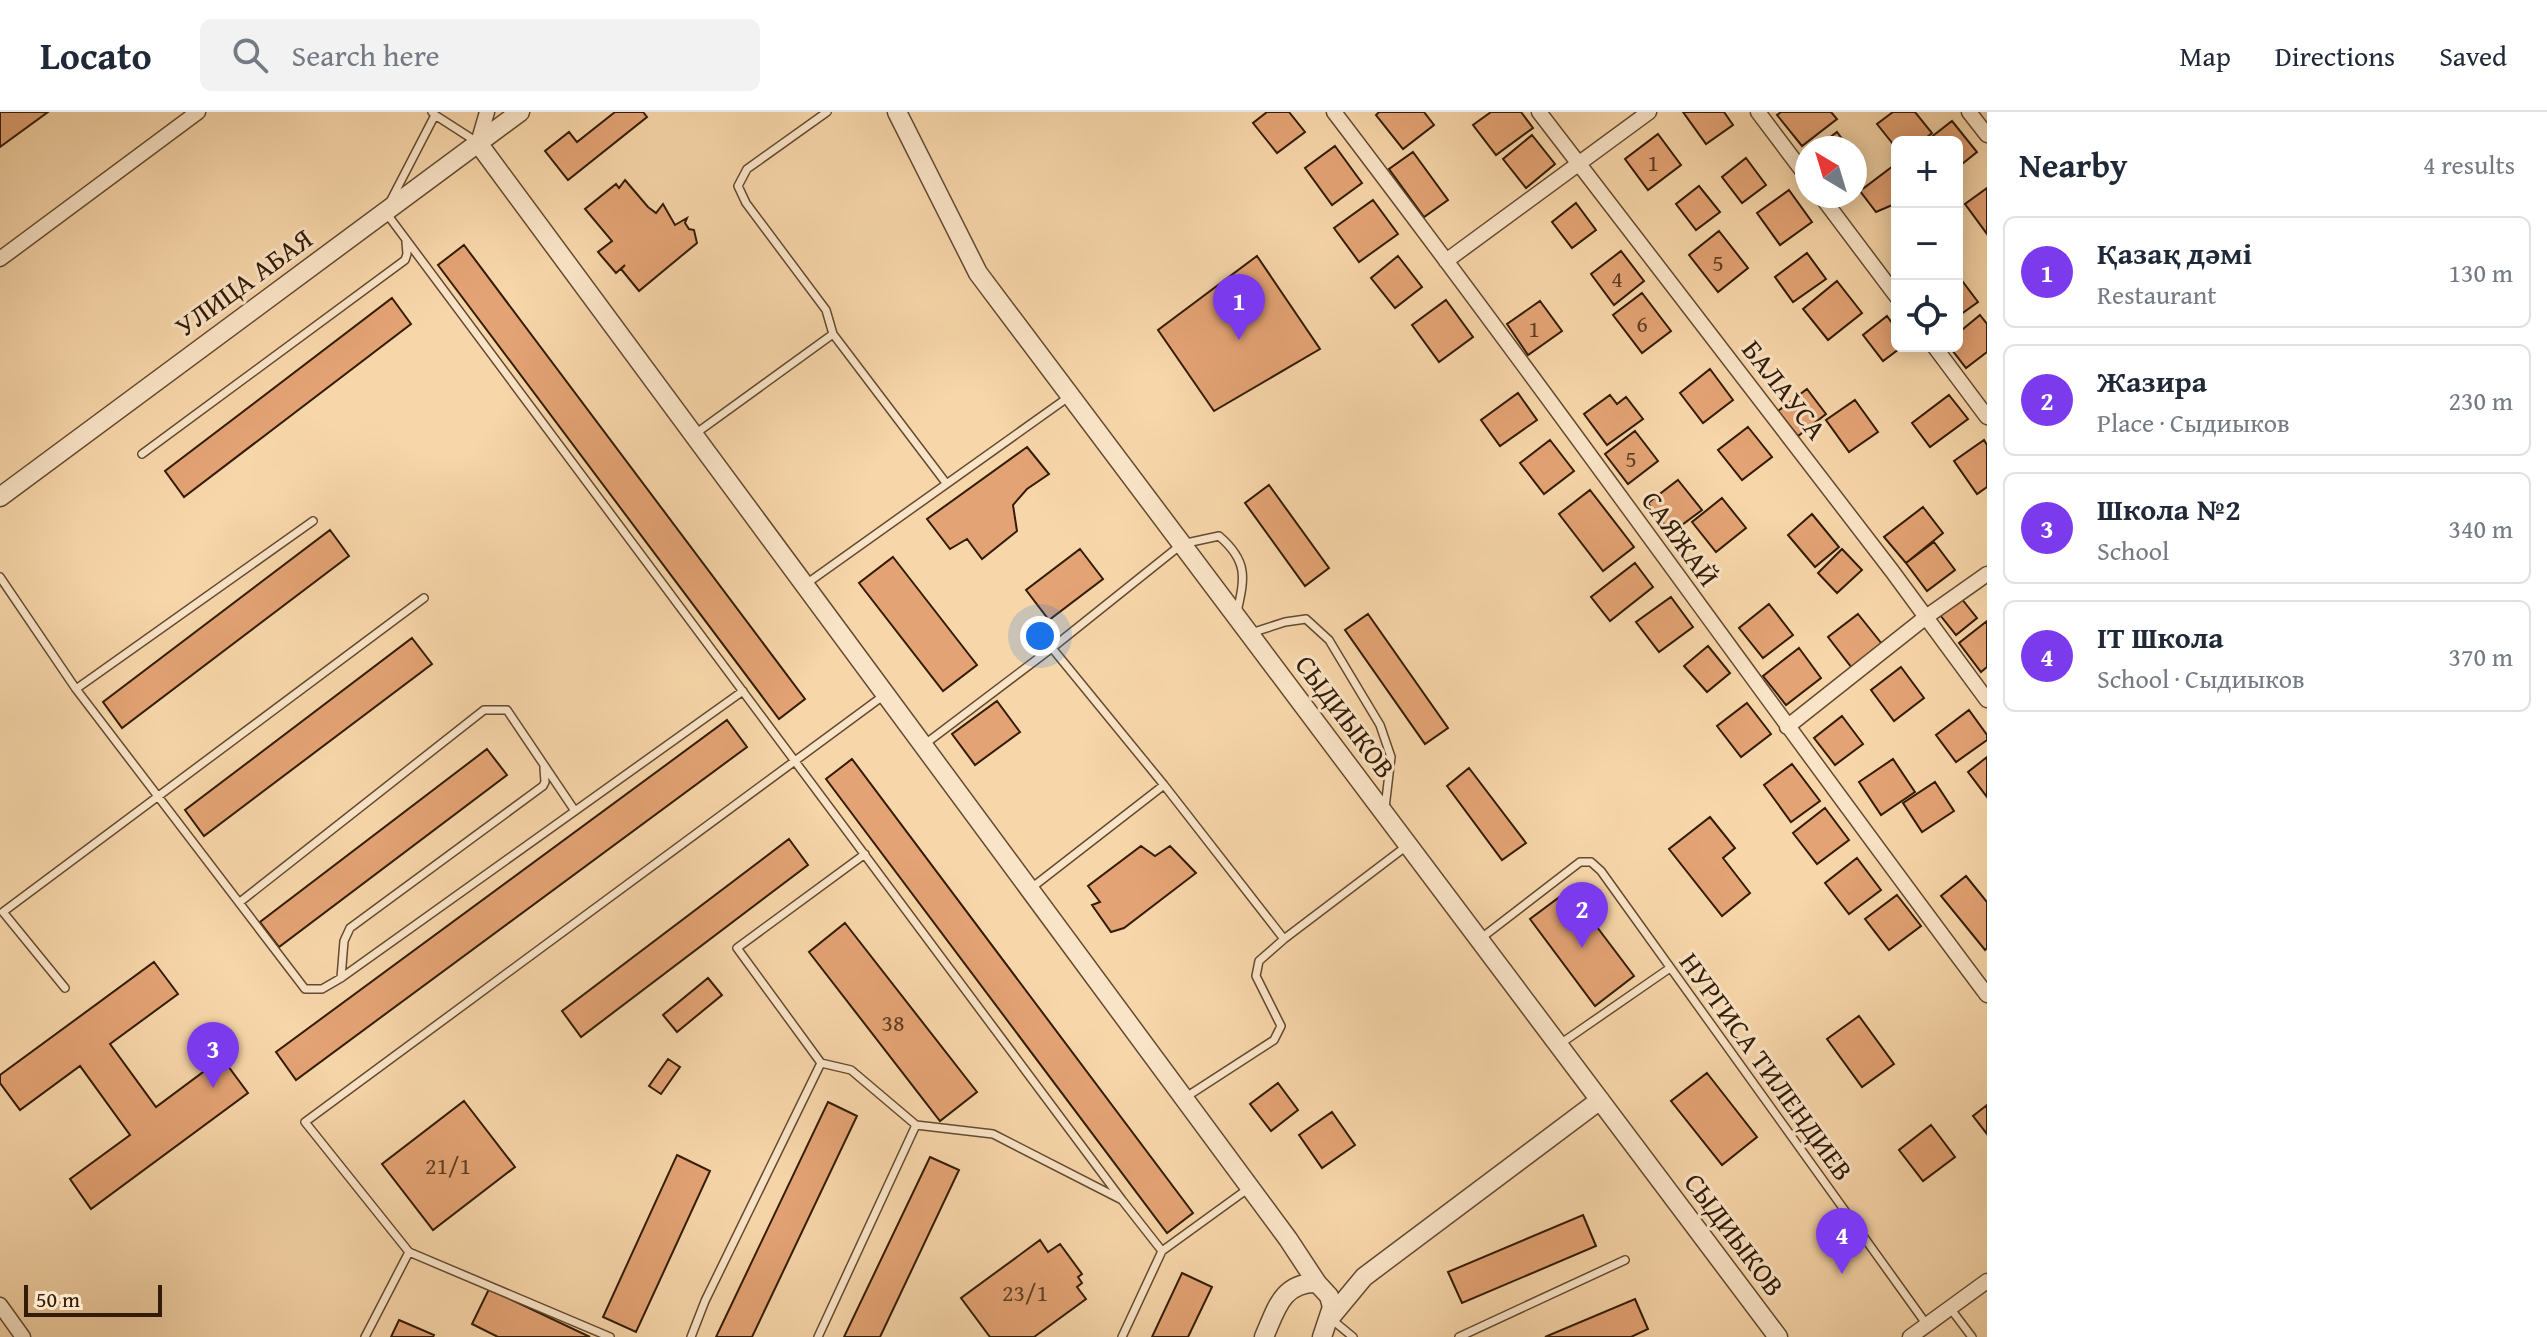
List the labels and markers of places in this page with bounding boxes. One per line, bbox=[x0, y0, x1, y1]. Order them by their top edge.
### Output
pin: 1 bbox=[1213, 274, 1265, 340]
pin: 2 bbox=[1556, 882, 1608, 948]
pin: 3 bbox=[187, 1022, 239, 1088]
pin: 4 bbox=[1816, 1208, 1868, 1274]

